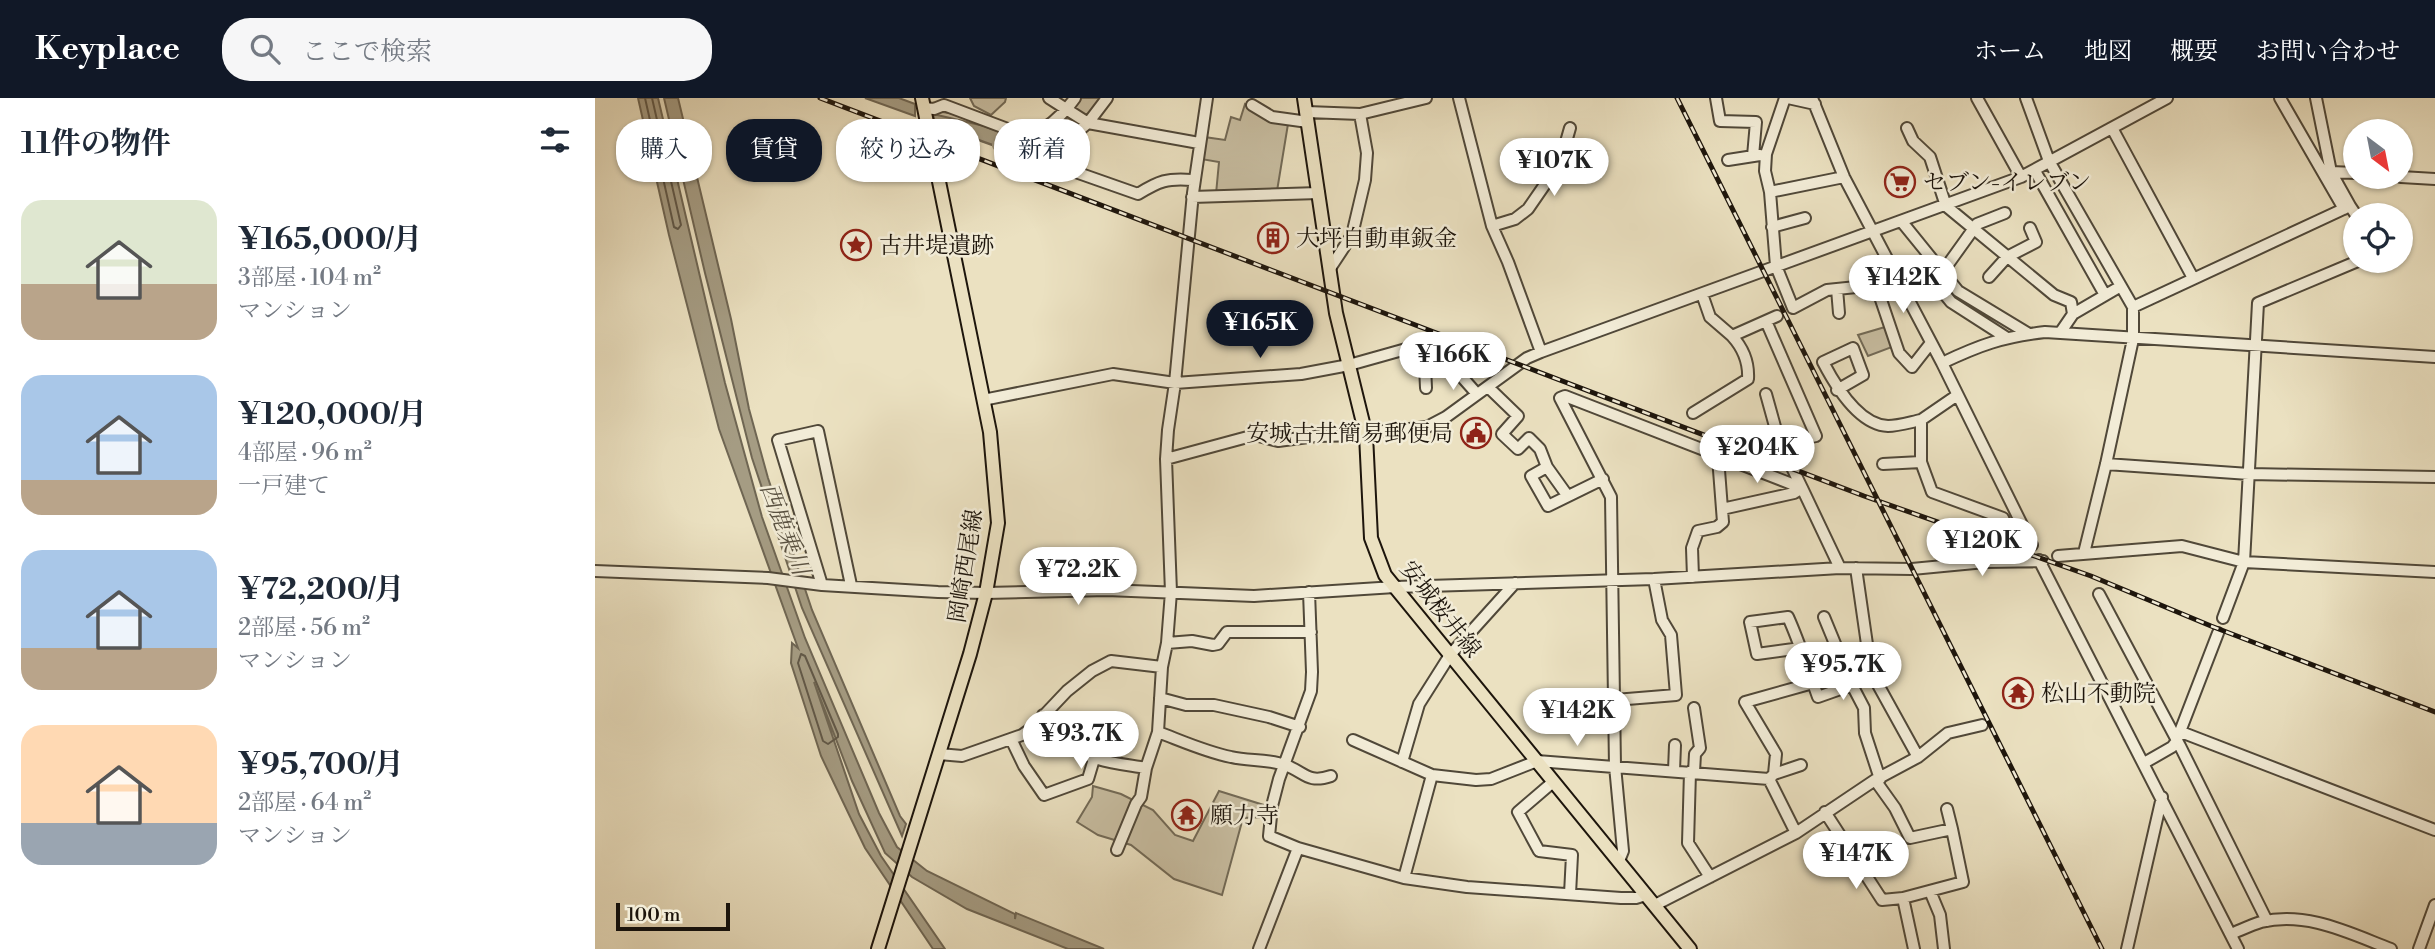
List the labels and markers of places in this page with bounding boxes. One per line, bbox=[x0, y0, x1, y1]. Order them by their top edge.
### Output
pin: ¥107K bbox=[1505, 139, 1603, 198]
supermarket icon: セブン-イレブン bbox=[1883, 165, 1917, 199]
place label: セブン-イレブン bbox=[1923, 169, 2091, 197]
building icon: 大坪自動車鈑金 bbox=[1256, 221, 1290, 255]
place label: 大坪自動車鈑金 bbox=[1296, 225, 1457, 253]
place icon: 古井堤遺跡 bbox=[839, 228, 873, 262]
place label: 古井堤遺跡 bbox=[879, 232, 994, 260]
pin: ¥142K bbox=[1854, 256, 1952, 315]
pin: ¥165K bbox=[1211, 300, 1309, 360]
pin: ¥166K bbox=[1404, 332, 1502, 392]
public building icon: 安城古井簡易郵便局 bbox=[1459, 416, 1493, 450]
place label: 安城古井簡易郵便局 bbox=[1246, 420, 1453, 448]
pin: ¥204K bbox=[1708, 426, 1806, 485]
pin: ¥120K bbox=[1933, 518, 2031, 578]
pin: ¥72.2K bbox=[1021, 547, 1135, 607]
pin: ¥95.7K bbox=[1786, 642, 1900, 702]
temple icon: 松山不動院 bbox=[2001, 676, 2035, 710]
place label: 松山不動院 bbox=[2041, 680, 2156, 708]
pin: ¥142K bbox=[1528, 688, 1626, 748]
pin: ¥93.7K bbox=[1024, 712, 1138, 771]
temple icon: 願力寺 bbox=[1170, 798, 1204, 832]
place label: 願力寺 bbox=[1210, 802, 1279, 830]
pin: ¥147K bbox=[1807, 832, 1905, 891]

